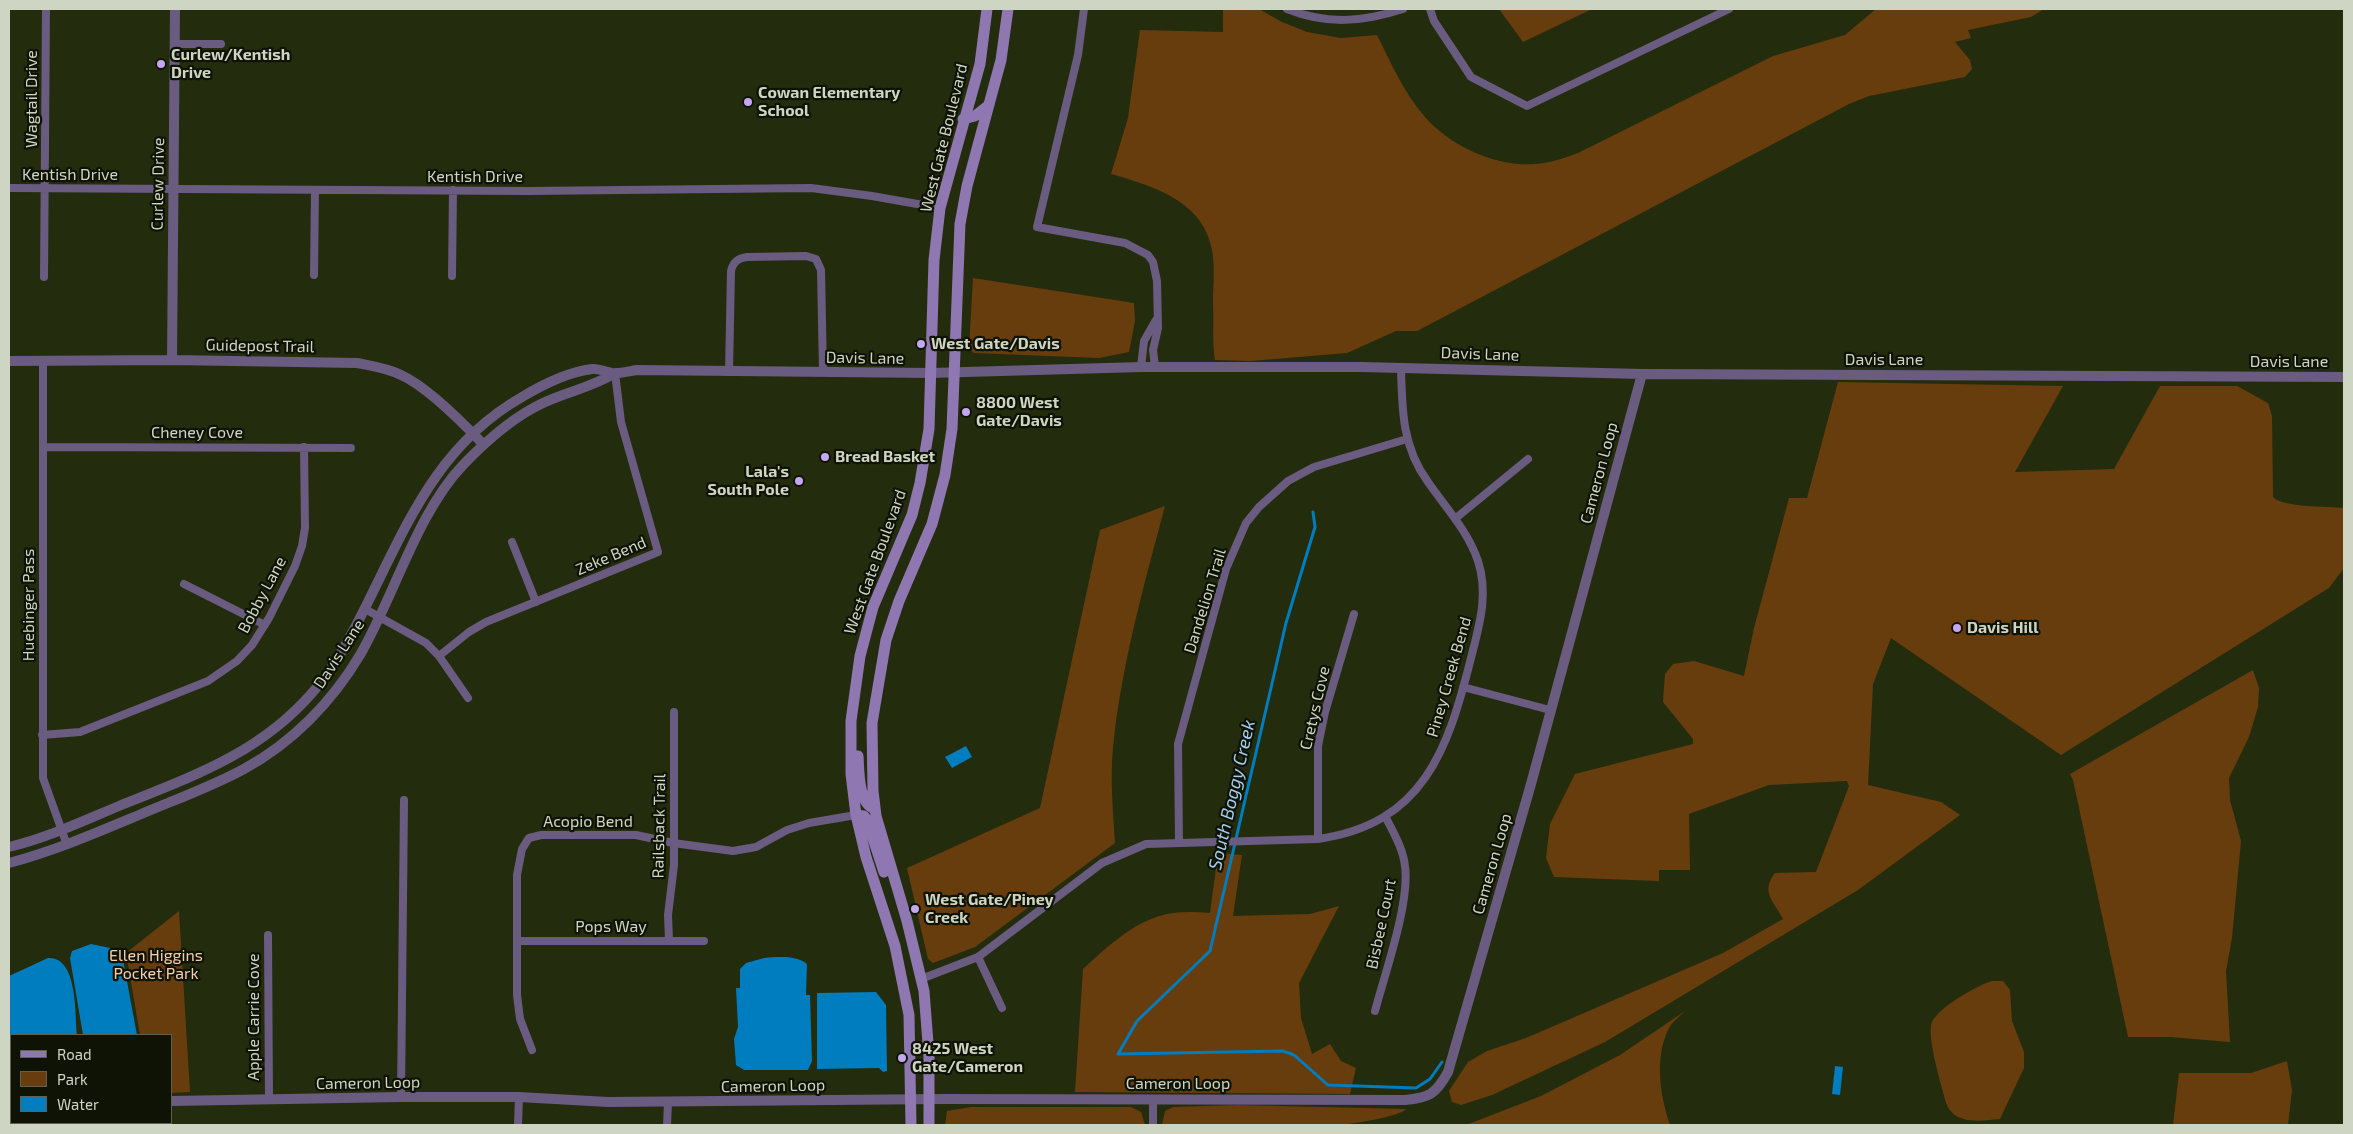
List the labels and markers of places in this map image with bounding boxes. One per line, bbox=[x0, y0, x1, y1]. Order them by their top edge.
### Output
place label: Curlew/Kentish Drive bbox=[171, 45, 290, 83]
marker: Curlew/Kentish Drive bbox=[155, 58, 167, 70]
place label: Cowan Elementary School bbox=[758, 83, 900, 121]
marker: Cowan Elementary School bbox=[742, 96, 754, 108]
place label: West Gate/Davis bbox=[931, 334, 1060, 354]
marker: West Gate/Davis bbox=[915, 338, 927, 350]
place label: 8800 West Gate/Davis bbox=[976, 393, 1062, 431]
marker: 8800 West Gate/Davis bbox=[960, 406, 972, 418]
place label: Bread Basket bbox=[835, 447, 935, 467]
marker: Bread Basket bbox=[819, 451, 831, 463]
place label: Lala's South Pole bbox=[708, 462, 789, 500]
marker: Lala's South Pole bbox=[793, 475, 805, 487]
place label: Davis Hill bbox=[1967, 618, 2038, 638]
marker: Davis Hill bbox=[1951, 622, 1963, 634]
place label: West Gate/Piney Creek bbox=[925, 890, 1054, 928]
marker: West Gate/Piney Creek bbox=[909, 903, 921, 915]
place label: 8425 West Gate/Cameron bbox=[912, 1039, 1023, 1077]
marker: 8425 West Gate/Cameron bbox=[896, 1052, 908, 1064]

